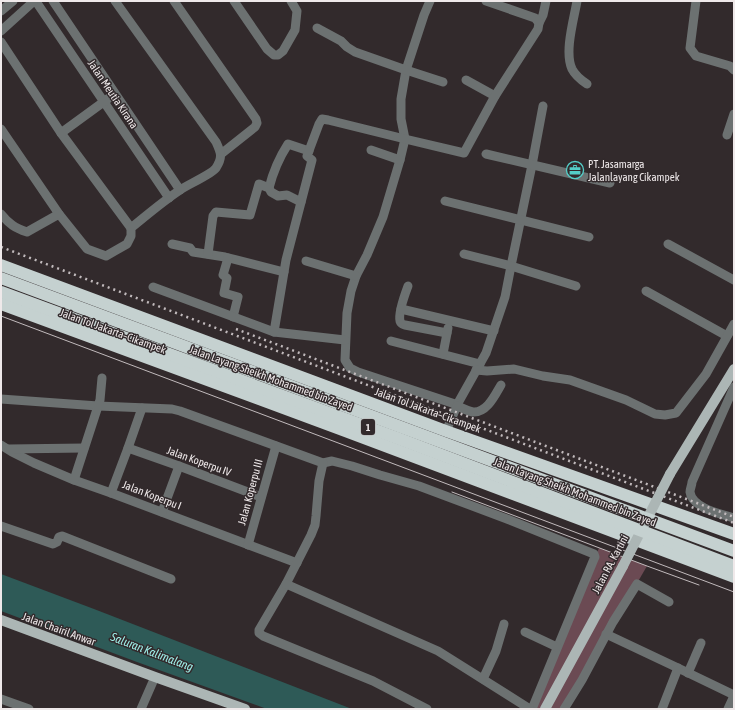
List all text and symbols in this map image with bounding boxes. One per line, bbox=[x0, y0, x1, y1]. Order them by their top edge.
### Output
street label: Jalan Meutia Kirana bbox=[86, 57, 140, 131]
place label: PT. Jasamarga Jalanlayang Cikampek bbox=[588, 158, 680, 183]
office icon: PT. Jasamarga Jalanlayang Cikampek bbox=[565, 160, 585, 180]
street label: Jalan Tol Jakarta–Cikampek bbox=[58, 306, 168, 356]
street label: Jalan Layang Sheikh Mohammed bin Zayed bbox=[188, 343, 354, 413]
street label: Jalan Tol Jakarta–Cikampek bbox=[373, 385, 483, 435]
road number: 1 bbox=[361, 419, 375, 435]
street label: Jalan Koperpu IV bbox=[165, 444, 233, 478]
street label: Jalan Layang Sheikh Mohammed bin Zayed bbox=[492, 455, 658, 529]
street label: Jalan Koperpu III bbox=[235, 458, 265, 526]
street label: Jalan Koperpu I bbox=[121, 478, 183, 512]
street label: Jalan RA. Kartini bbox=[589, 533, 631, 595]
street label: Jalan Chairil Anwar bbox=[21, 610, 98, 648]
water label: Saluran Kalimalang bbox=[108, 629, 196, 674]

